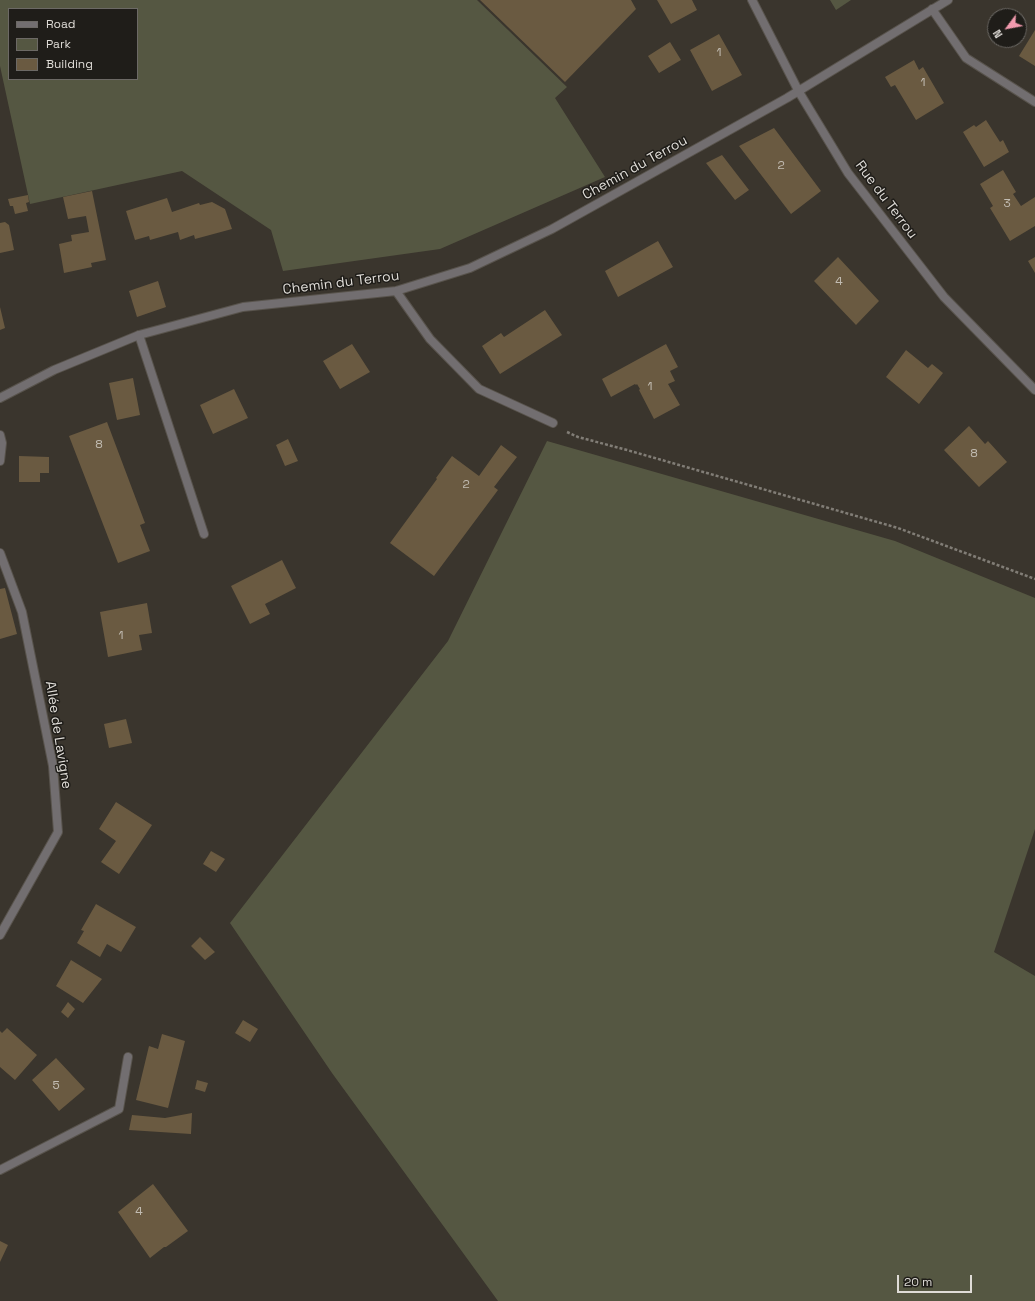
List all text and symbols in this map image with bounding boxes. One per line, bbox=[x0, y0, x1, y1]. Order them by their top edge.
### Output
legend bbox=[8, 8, 138, 80]
north arrow bbox=[987, 8, 1027, 48]
text: Road bbox=[46, 16, 75, 32]
text: N bbox=[990, 27, 1006, 41]
text: Park bbox=[46, 36, 71, 52]
house number: 1 bbox=[716, 46, 722, 60]
text: Building bbox=[46, 56, 93, 72]
house number: 1 bbox=[920, 76, 926, 90]
street label: Chemin du Terrou bbox=[580, 132, 690, 204]
street label: Rue du Terrou bbox=[851, 158, 921, 242]
house number: 2 bbox=[777, 159, 785, 173]
house number: 3 bbox=[1003, 197, 1011, 211]
street label: Chemin du Terrou bbox=[282, 268, 400, 298]
house number: 4 bbox=[835, 275, 843, 289]
house number: 1 bbox=[647, 380, 653, 394]
house number: 8 bbox=[95, 438, 103, 452]
house number: 8 bbox=[970, 447, 978, 461]
house number: 2 bbox=[462, 478, 470, 492]
house number: 1 bbox=[118, 629, 124, 643]
street label: Allée de Lavigne bbox=[41, 680, 75, 790]
house number: 5 bbox=[52, 1079, 60, 1093]
house number: 4 bbox=[135, 1205, 143, 1219]
scale bar bbox=[899, 1267, 974, 1293]
text: 20 m bbox=[904, 1274, 932, 1290]

